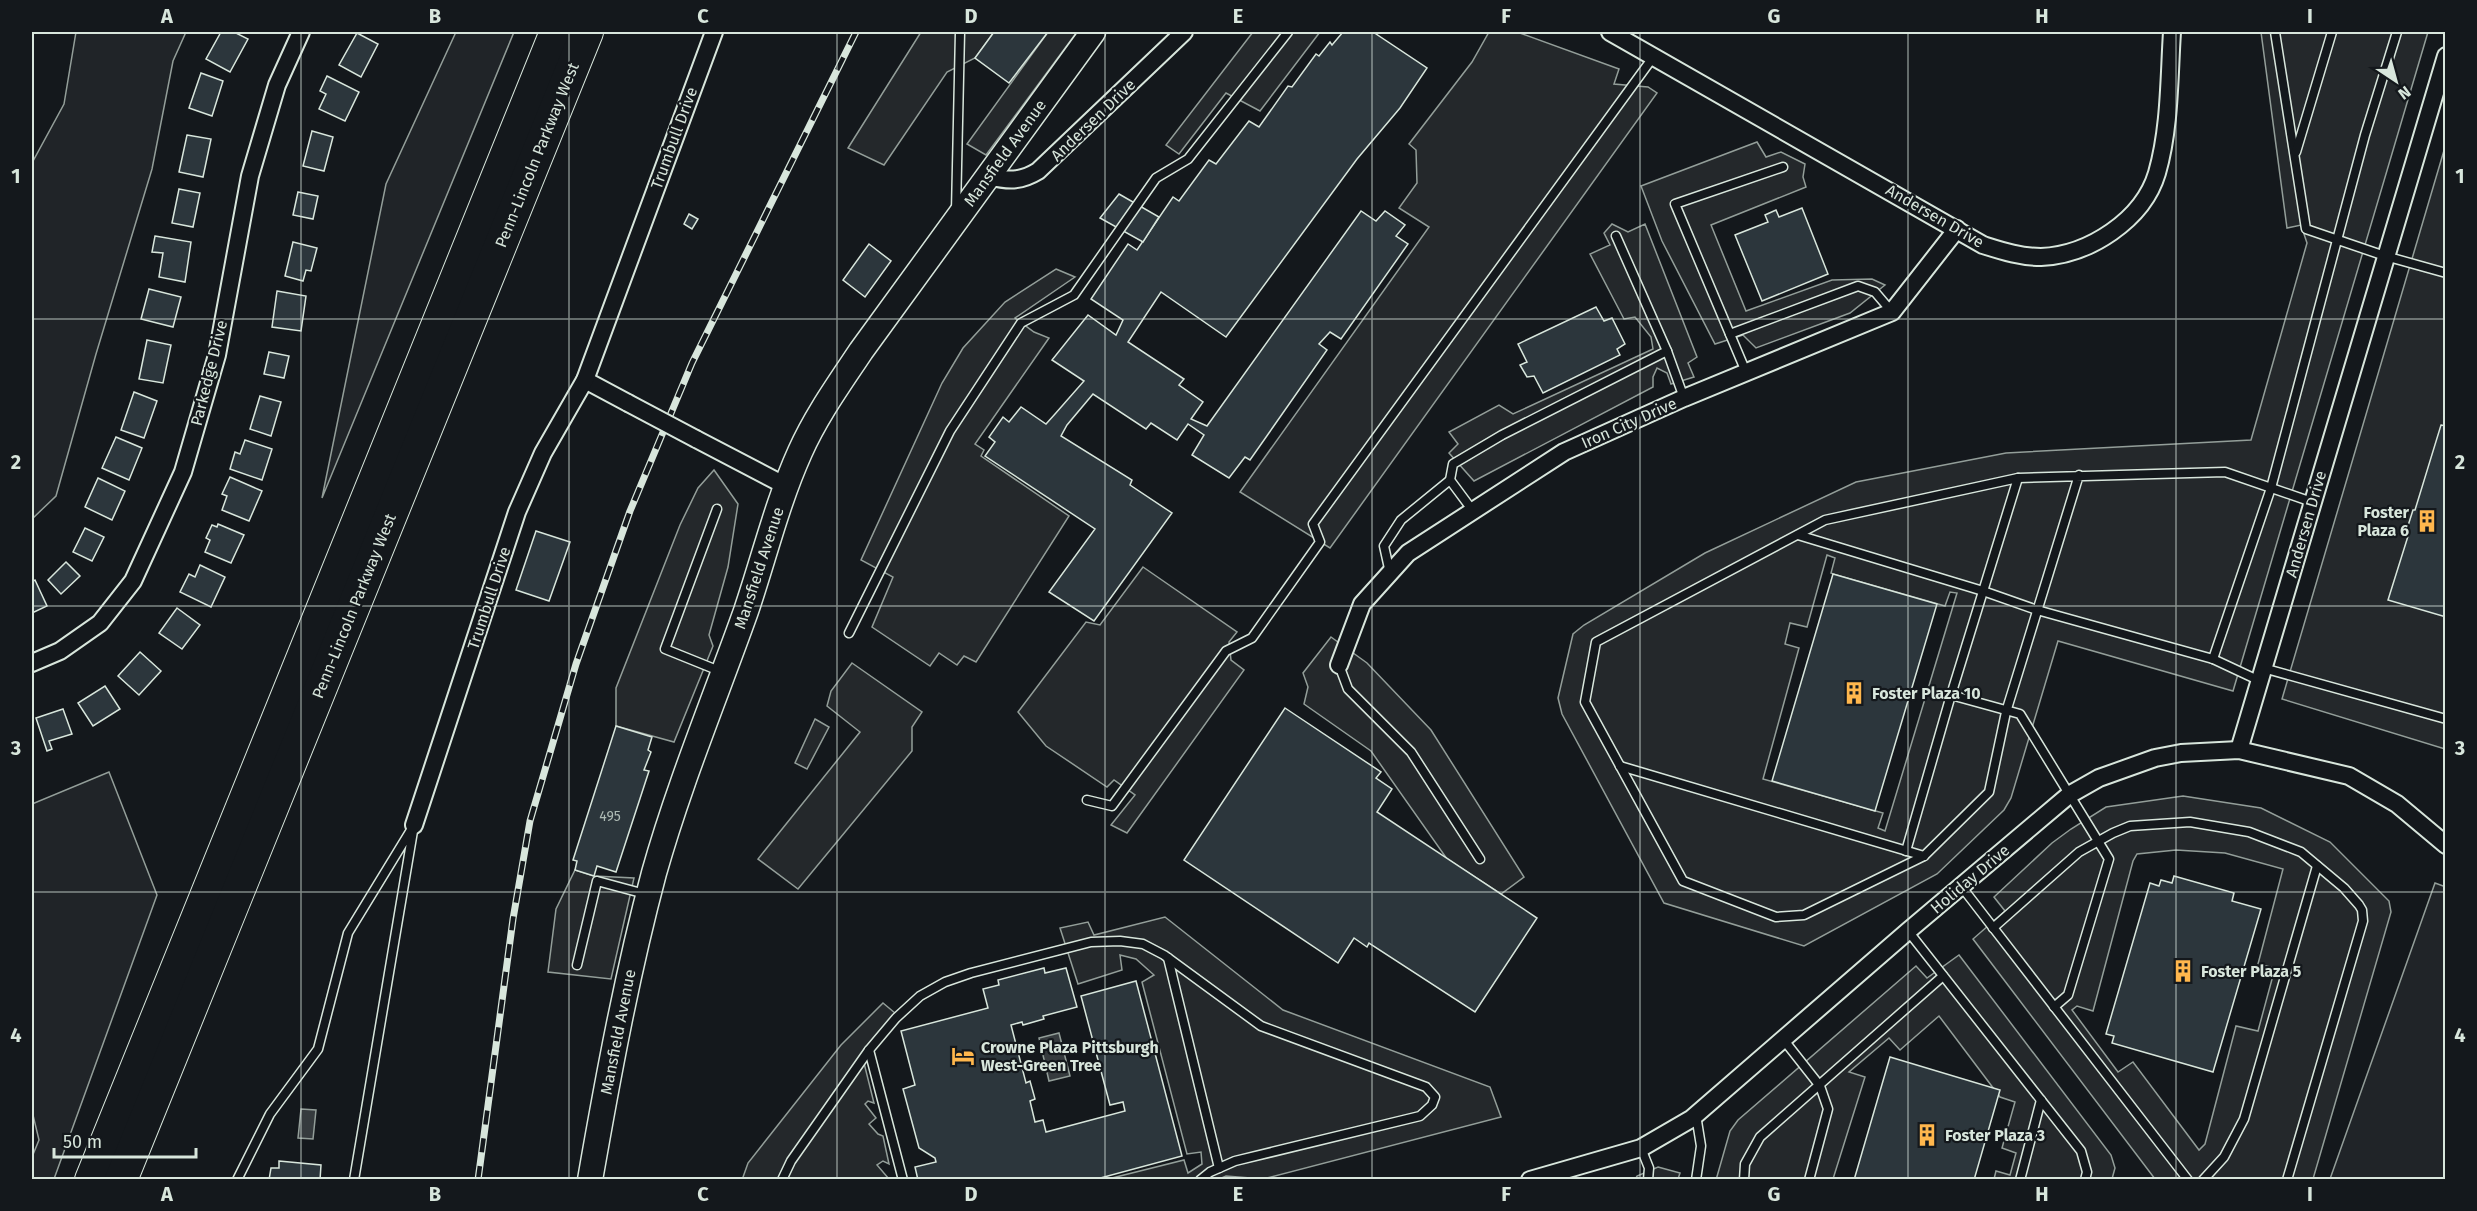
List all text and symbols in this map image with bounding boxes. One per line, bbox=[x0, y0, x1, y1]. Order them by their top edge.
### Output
text: A bbox=[160, 4, 174, 28]
text: B bbox=[429, 4, 441, 28]
text: C bbox=[697, 4, 709, 28]
text: D bbox=[964, 4, 978, 28]
text: E bbox=[1233, 4, 1243, 28]
text: F bbox=[1501, 4, 1511, 28]
text: G bbox=[1768, 4, 1780, 28]
text: H bbox=[2035, 4, 2049, 28]
text: I bbox=[2307, 4, 2313, 28]
north arrow bbox=[2366, 51, 2426, 111]
street label: Penn-Lincoln Parkway West bbox=[491, 59, 583, 250]
street label: Andersen Drive bbox=[1047, 75, 1139, 165]
text: N bbox=[2395, 82, 2414, 104]
street label: Trumbull Drive bbox=[647, 84, 701, 192]
street label: Mansfield Avenue bbox=[960, 96, 1050, 210]
text: 1 bbox=[11, 164, 21, 188]
text: 1 bbox=[2455, 164, 2465, 188]
street label: Andersen Drive bbox=[1883, 180, 1987, 252]
street label: Parkedge Drive bbox=[187, 318, 231, 428]
street label: Iron City Drive bbox=[1578, 394, 1680, 452]
text: 2 bbox=[11, 450, 21, 474]
text: 2 bbox=[2455, 450, 2465, 474]
street label: Andersen Drive bbox=[2282, 468, 2330, 580]
place label: Foster Plaza 6 bbox=[2357, 503, 2410, 540]
street label: Mansfield Avenue bbox=[730, 504, 788, 632]
building icon: Foster Plaza 6 bbox=[2414, 508, 2440, 534]
street label: Penn-Lincoln Parkway West bbox=[308, 510, 400, 701]
street label: Trumbull Drive bbox=[463, 544, 515, 652]
building icon: Foster Plaza 10 bbox=[1841, 680, 1867, 706]
place label: Foster Plaza 10 bbox=[1872, 684, 1981, 703]
text: 3 bbox=[10, 736, 21, 760]
text: 3 bbox=[2454, 736, 2465, 760]
house number: 495 bbox=[599, 808, 621, 825]
street label: Holiday Drive bbox=[1927, 841, 2013, 917]
building icon: Foster Plaza 5 bbox=[2170, 958, 2196, 984]
place label: Foster Plaza 5 bbox=[2201, 962, 2302, 981]
street label: Mansfield Avenue bbox=[597, 968, 639, 1096]
text: 4 bbox=[10, 1023, 22, 1047]
text: 4 bbox=[2454, 1023, 2466, 1047]
place label: Crowne Plaza Pittsburgh West-Green Tree bbox=[981, 1038, 1159, 1075]
hotel icon: Crowne Plaza Pittsburgh West-Green Tree bbox=[950, 1043, 976, 1069]
scale bar bbox=[54, 1121, 196, 1159]
building icon: Foster Plaza 3 bbox=[1914, 1122, 1940, 1148]
place label: Foster Plaza 3 bbox=[1945, 1126, 2045, 1145]
text: 50 m bbox=[63, 1131, 102, 1153]
text: A bbox=[160, 1182, 174, 1206]
text: B bbox=[429, 1182, 441, 1206]
text: C bbox=[697, 1182, 709, 1206]
text: D bbox=[964, 1182, 978, 1206]
text: E bbox=[1233, 1182, 1243, 1206]
text: F bbox=[1501, 1182, 1511, 1206]
text: G bbox=[1768, 1182, 1780, 1206]
text: H bbox=[2035, 1182, 2049, 1206]
text: I bbox=[2307, 1182, 2313, 1206]

